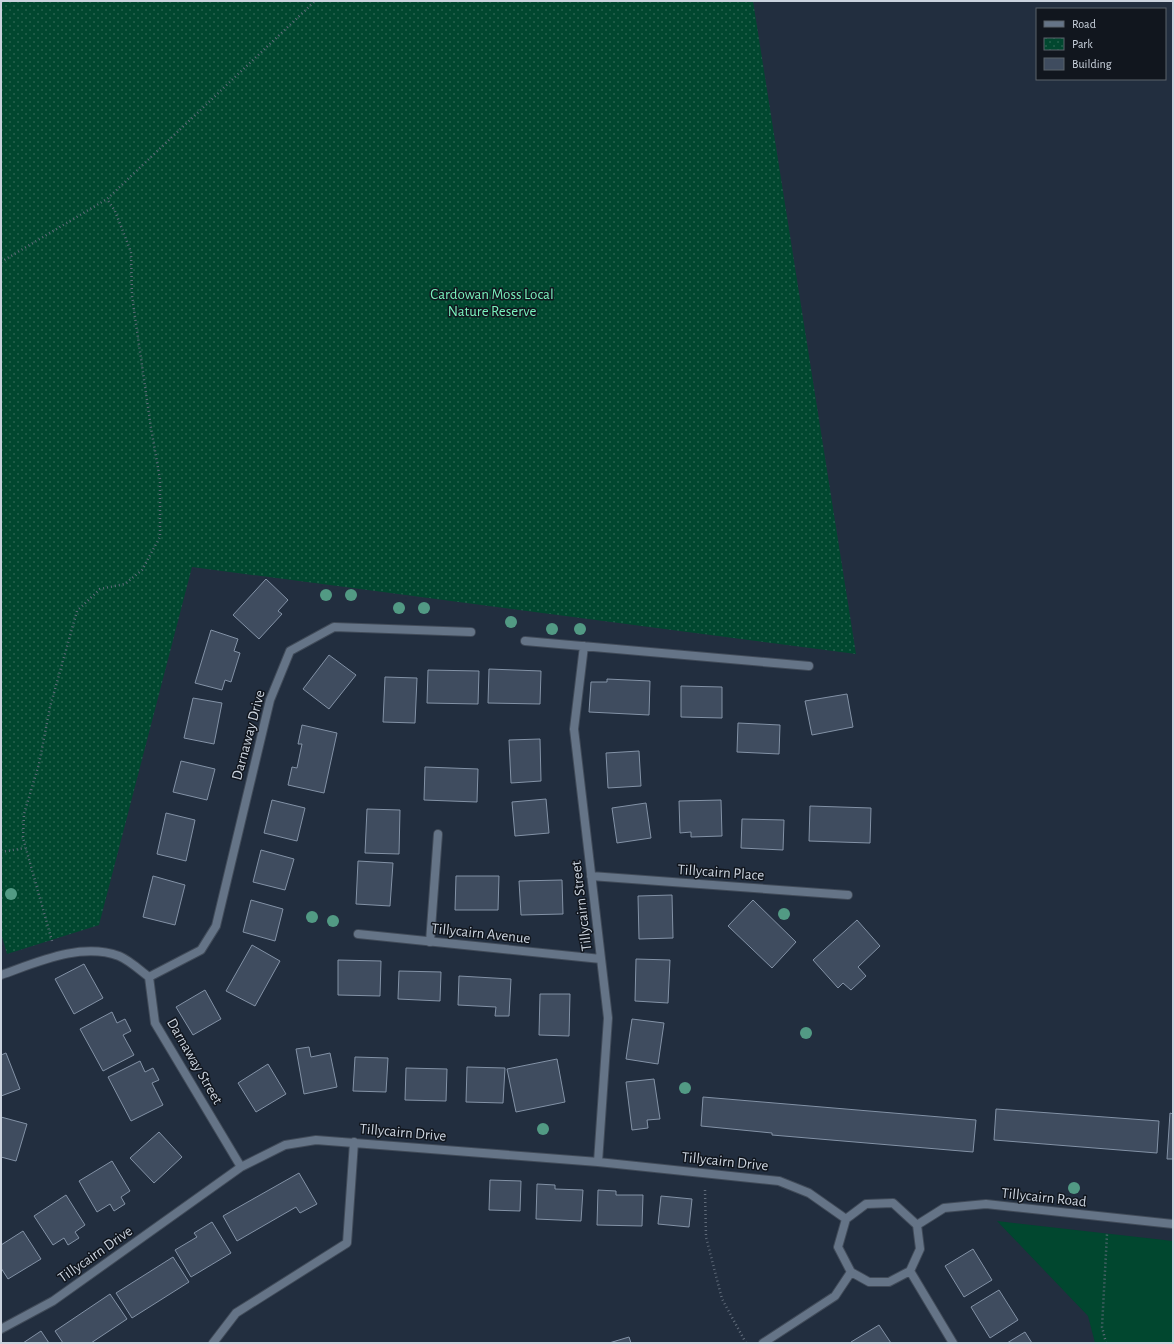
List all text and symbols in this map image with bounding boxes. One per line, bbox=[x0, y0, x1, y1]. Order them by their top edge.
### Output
legend bbox=[1036, 8, 1166, 80]
text: Road bbox=[1072, 18, 1096, 30]
text: Park bbox=[1072, 38, 1093, 50]
text: Building bbox=[1072, 58, 1112, 70]
park label: Cardowan Moss Local Nature Reserve bbox=[430, 287, 554, 319]
street label: Darnaway Drive bbox=[229, 688, 268, 782]
street label: Tillycairn Street bbox=[568, 860, 594, 952]
street label: Tillycairn Place bbox=[677, 862, 765, 883]
street label: Tillycairn Avenue bbox=[431, 921, 531, 946]
street label: Darnaway Street bbox=[164, 1016, 225, 1107]
street label: Tillycairn Drive bbox=[359, 1121, 447, 1144]
street label: Tillycairn Drive bbox=[681, 1149, 769, 1174]
street label: Tillycairn Road bbox=[1001, 1186, 1088, 1209]
street label: Tillycairn Drive bbox=[55, 1223, 135, 1286]

